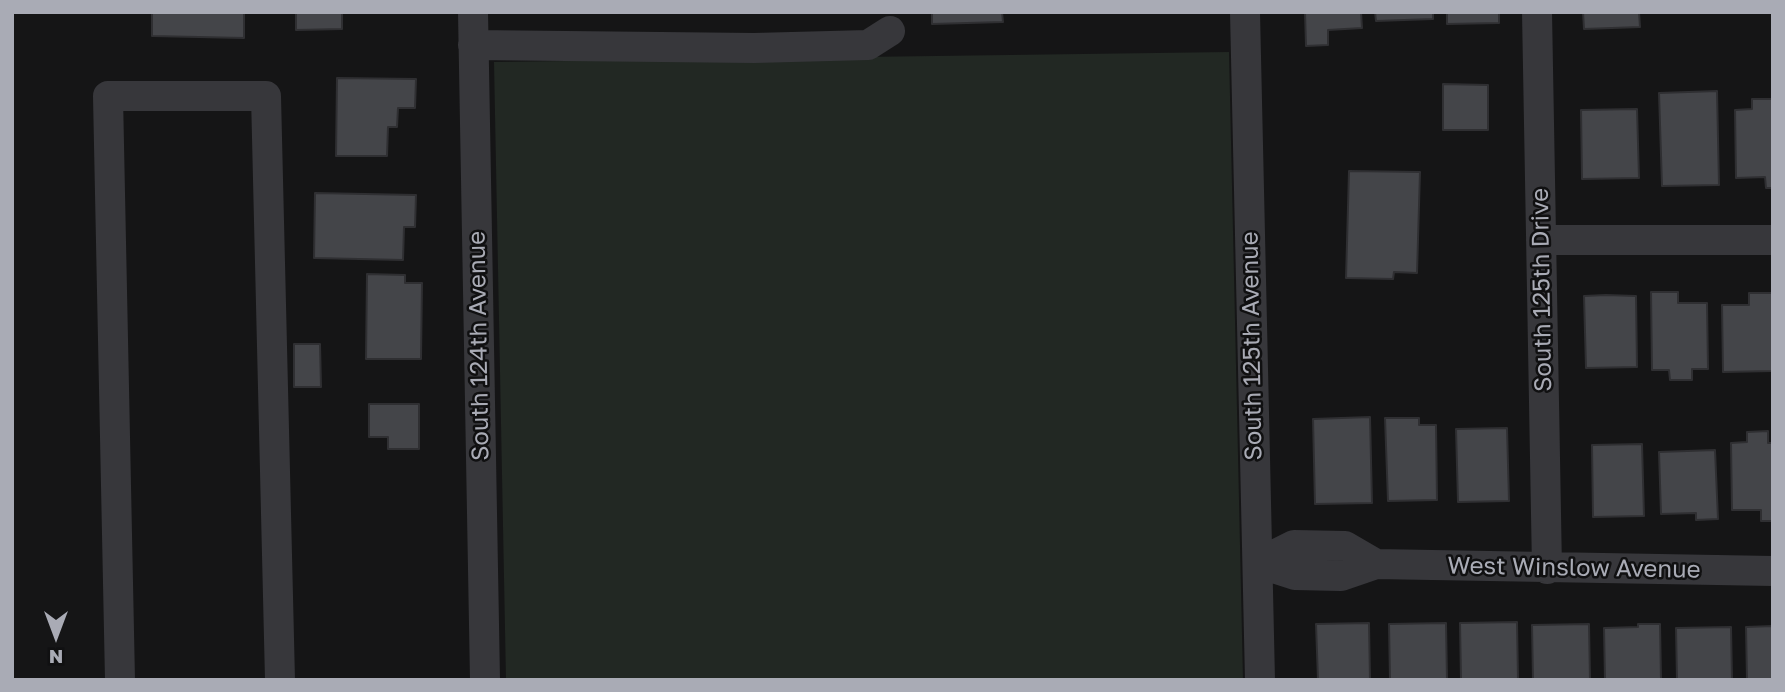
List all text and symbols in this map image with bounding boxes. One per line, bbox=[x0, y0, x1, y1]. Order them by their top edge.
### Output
street label: South 125th Drive bbox=[1526, 188, 1558, 392]
street label: South 124th Avenue bbox=[463, 231, 495, 461]
street label: South 125th Avenue bbox=[1236, 231, 1268, 461]
street label: West Winslow Avenue bbox=[1447, 551, 1701, 585]
north arrow bbox=[21, 601, 91, 671]
text: N bbox=[49, 646, 63, 669]

